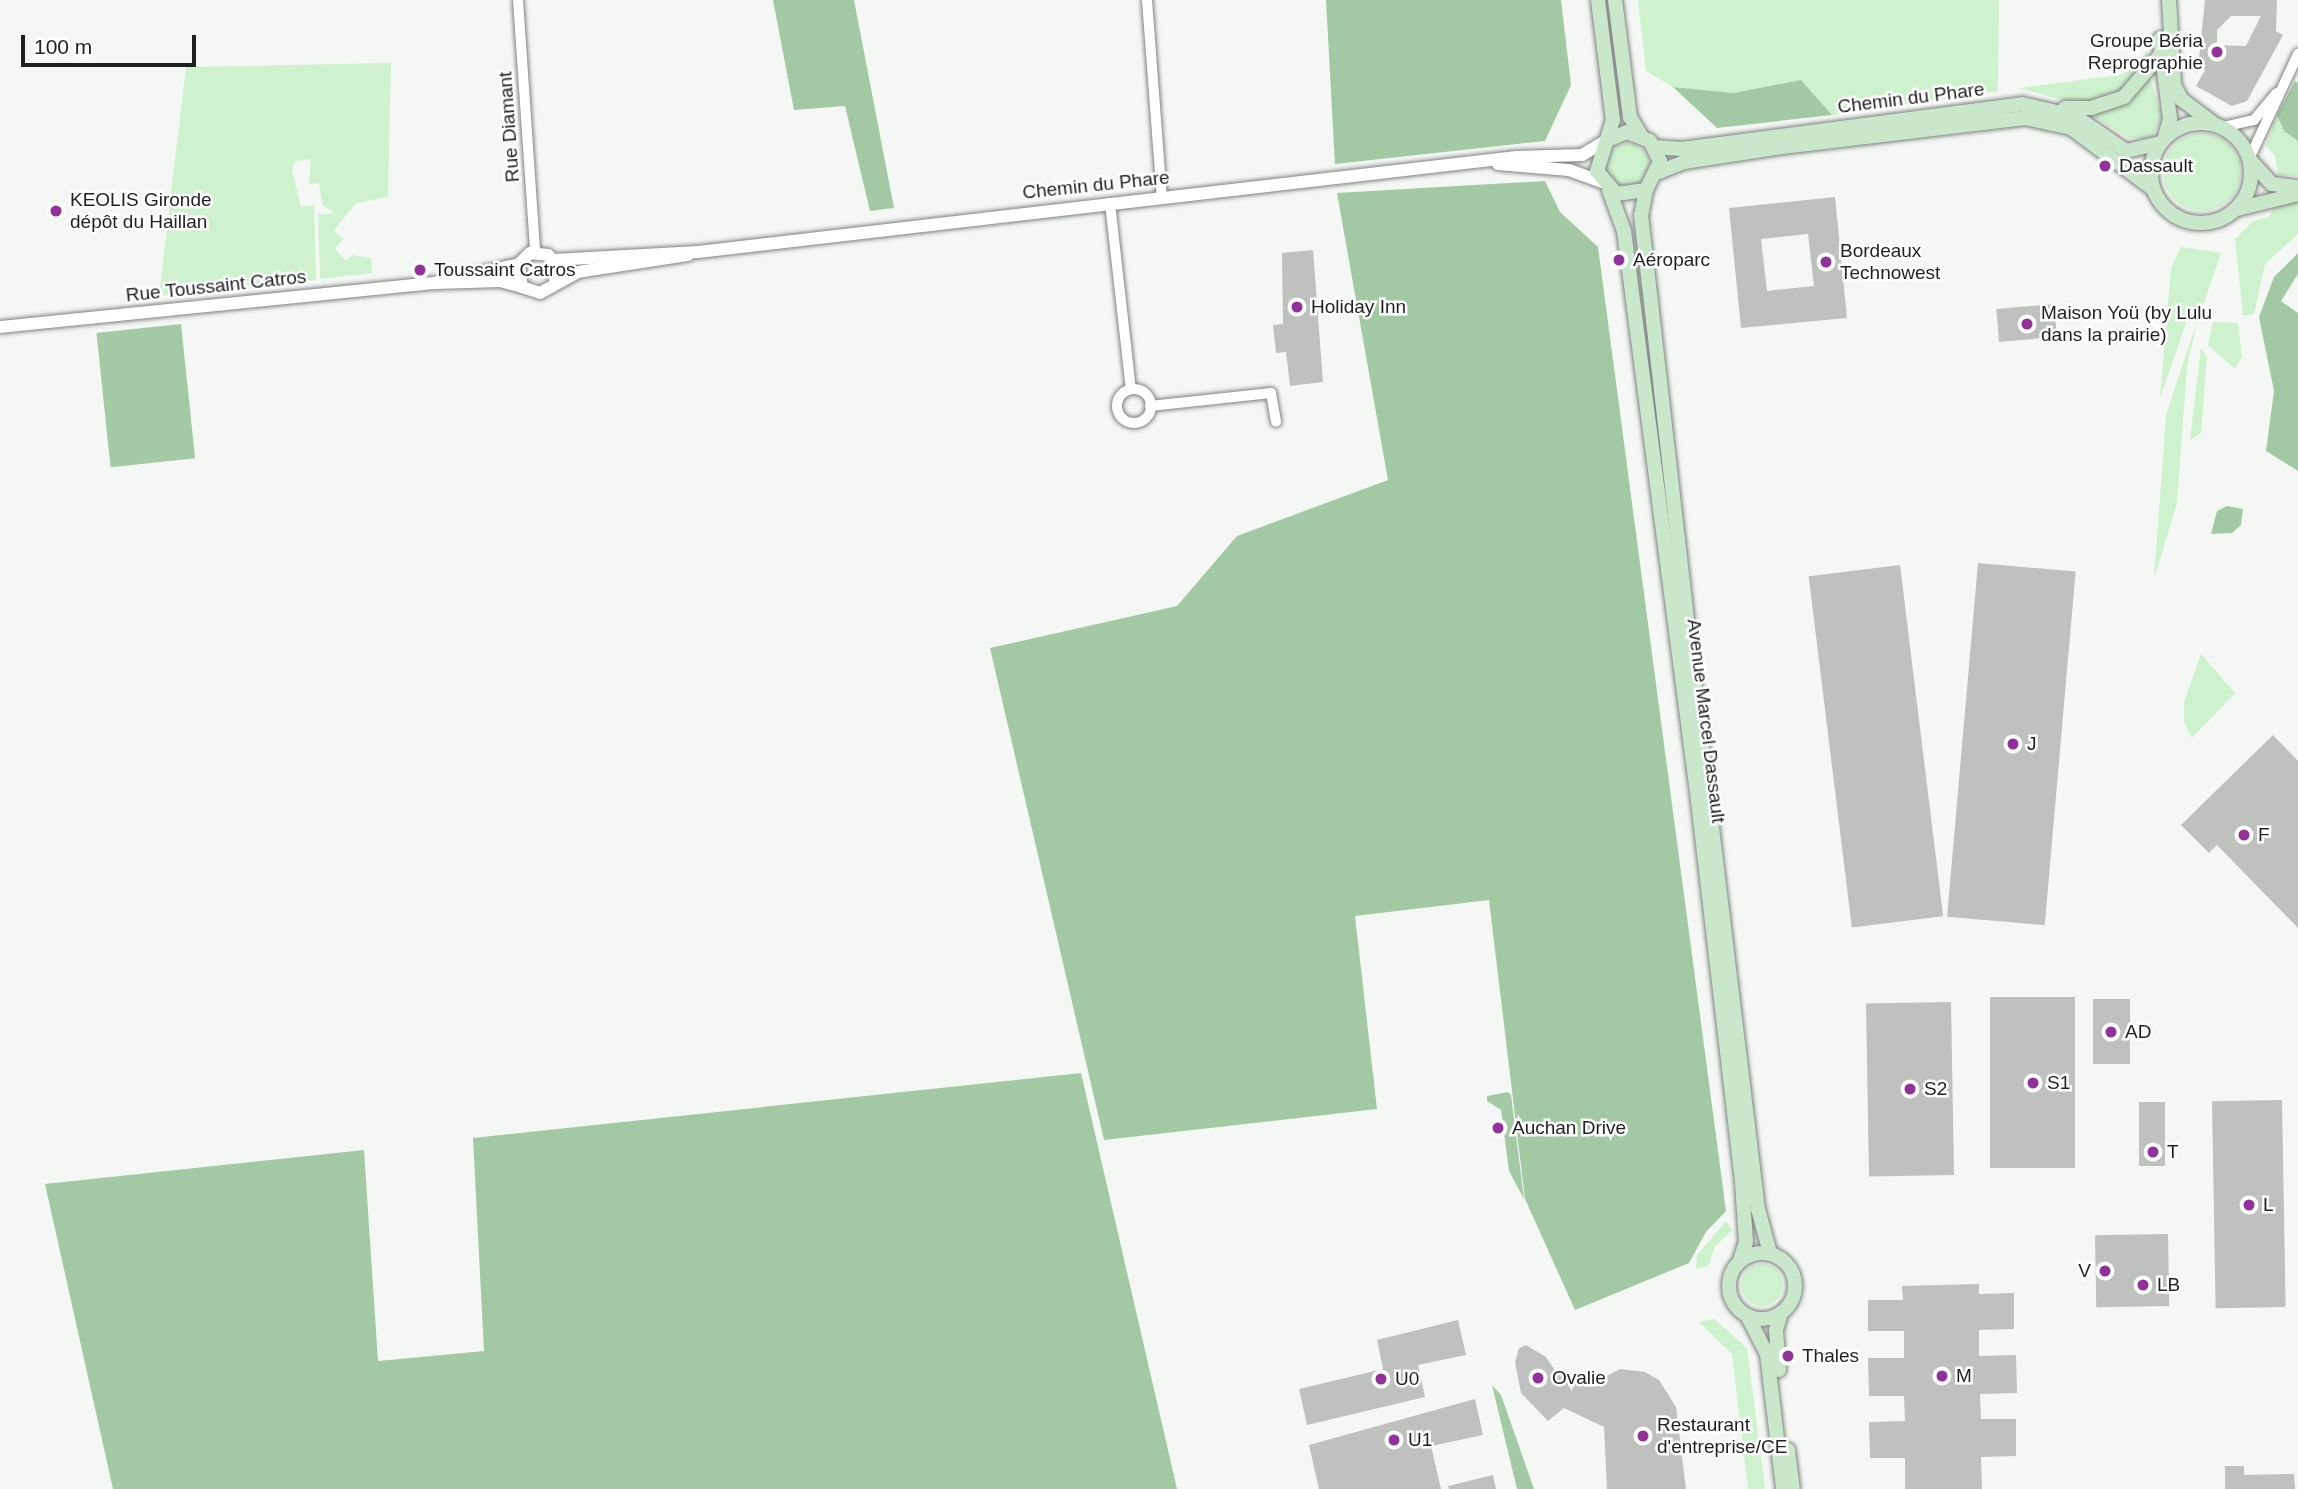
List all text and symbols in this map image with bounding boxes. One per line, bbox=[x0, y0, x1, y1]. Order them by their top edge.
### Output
scale bar bbox=[24, 21, 200, 65]
place label: Groupe Béria Reprographie bbox=[2088, 30, 2203, 74]
text: 100 m bbox=[34, 35, 92, 58]
marker: Groupe Béria Reprographie bbox=[2209, 44, 2225, 60]
street label: Rue Diamant bbox=[494, 71, 524, 183]
street label: Chemin du Phare bbox=[1836, 78, 1986, 118]
place label: Dassault bbox=[2119, 155, 2193, 177]
marker: Dassault bbox=[2097, 158, 2113, 174]
street label: Chemin du Phare bbox=[1021, 166, 1171, 204]
place label: KEOLIS Gironde dépôt du Haillan bbox=[70, 189, 212, 233]
marker: KEOLIS Gironde dépôt du Haillan bbox=[48, 203, 64, 219]
place label: Bordeaux Technowest bbox=[1840, 240, 1940, 284]
place label: Aéroparc bbox=[1633, 249, 1710, 271]
marker: Aéroparc bbox=[1611, 252, 1627, 268]
marker: Bordeaux Technowest bbox=[1818, 254, 1834, 270]
place label: Toussaint Catros bbox=[434, 259, 576, 281]
marker: Toussaint Catros bbox=[412, 262, 428, 278]
street label: Rue Toussaint Catros bbox=[124, 265, 308, 307]
place label: Holiday Inn bbox=[1311, 296, 1406, 318]
marker: Holiday Inn bbox=[1289, 299, 1305, 315]
place label: Maison Yoü (by Lulu dans la prairie) bbox=[2041, 302, 2212, 346]
marker: Maison Yoü (by Lulu dans la prairie) bbox=[2019, 316, 2035, 332]
street label: Avenue Marcel Dassault bbox=[1682, 618, 1730, 824]
place label: J bbox=[2027, 733, 2036, 755]
marker: J bbox=[2005, 736, 2021, 752]
place label: F bbox=[2258, 824, 2270, 846]
marker: F bbox=[2236, 827, 2252, 843]
place label: AD bbox=[2125, 1021, 2151, 1043]
marker: AD bbox=[2103, 1024, 2119, 1040]
place label: S1 bbox=[2047, 1072, 2070, 1094]
marker: S1 bbox=[2025, 1075, 2041, 1091]
place label: S2 bbox=[1924, 1078, 1947, 1100]
marker: S2 bbox=[1902, 1081, 1918, 1097]
place label: Auchan Drive bbox=[1512, 1117, 1626, 1139]
marker: Auchan Drive bbox=[1490, 1120, 1506, 1136]
place label: T bbox=[2167, 1141, 2179, 1163]
marker: T bbox=[2145, 1144, 2161, 1160]
place label: L bbox=[2263, 1194, 2274, 1216]
marker: L bbox=[2241, 1197, 2257, 1213]
place label: V bbox=[2078, 1260, 2091, 1282]
marker: V bbox=[2097, 1263, 2113, 1279]
place label: LB bbox=[2157, 1274, 2180, 1296]
marker: LB bbox=[2135, 1277, 2151, 1293]
place label: Thales bbox=[1802, 1345, 1859, 1367]
marker: Thales bbox=[1780, 1348, 1796, 1364]
place label: M bbox=[1956, 1365, 1972, 1387]
place label: Ovalie bbox=[1552, 1367, 1606, 1389]
place label: U0 bbox=[1395, 1368, 1419, 1390]
marker: M bbox=[1934, 1368, 1950, 1384]
marker: Ovalie bbox=[1530, 1370, 1546, 1386]
marker: U0 bbox=[1373, 1371, 1389, 1387]
place label: Restaurant d'entreprise/CE bbox=[1657, 1414, 1787, 1458]
marker: Restaurant d'entreprise/CE bbox=[1635, 1428, 1651, 1444]
place label: U1 bbox=[1408, 1429, 1432, 1451]
marker: U1 bbox=[1386, 1432, 1402, 1448]

